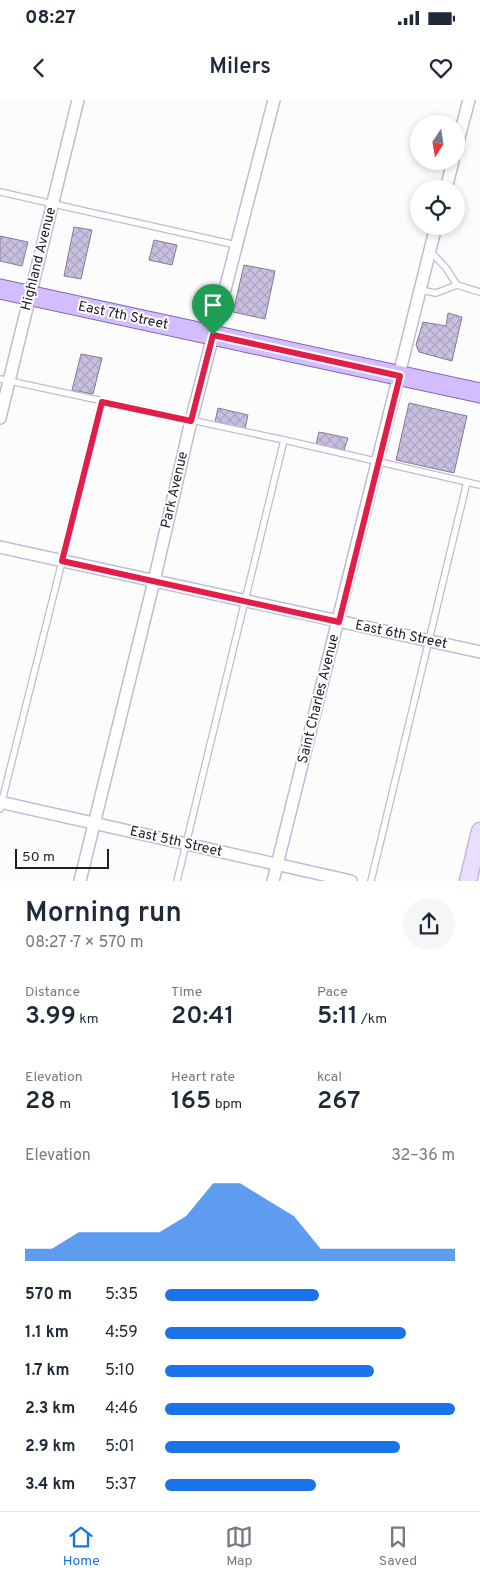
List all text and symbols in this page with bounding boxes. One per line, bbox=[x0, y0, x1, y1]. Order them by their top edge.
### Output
text: 08:27 bbox=[25, 6, 76, 30]
icon: back bbox=[25, 54, 53, 82]
text: Milers bbox=[209, 54, 271, 81]
icon: heart bbox=[427, 54, 455, 82]
north arrow bbox=[410, 115, 465, 170]
map controls bbox=[410, 115, 465, 235]
button: locate bbox=[410, 180, 465, 235]
street label: Highland Avenue bbox=[18, 206, 60, 312]
pin bbox=[192, 284, 234, 335]
icon: arrive bbox=[199, 291, 227, 319]
street label: East 7th Street bbox=[76, 298, 170, 334]
street label: Park Avenue bbox=[158, 450, 192, 530]
street label: East 6th Street bbox=[353, 617, 449, 653]
street label: Saint Charles Avenue bbox=[295, 633, 343, 765]
street label: East 5th Street bbox=[128, 823, 224, 861]
scale bar bbox=[15, 846, 109, 869]
text: 50 m bbox=[22, 849, 55, 866]
text: Morning run bbox=[25, 896, 182, 932]
button: share bbox=[403, 898, 455, 950]
text: 08:27 · 7 × 570 m bbox=[25, 933, 144, 953]
text: Distance bbox=[25, 984, 80, 1001]
text: Time bbox=[171, 984, 202, 1001]
text: Pace bbox=[317, 984, 348, 1001]
text: 3.99 bbox=[25, 1001, 76, 1033]
text: 20:41 bbox=[171, 1001, 234, 1033]
text: 5:11 bbox=[317, 1001, 358, 1033]
text: km bbox=[76, 1011, 99, 1028]
text: /km bbox=[358, 1011, 387, 1028]
text: Elevation bbox=[25, 1069, 83, 1086]
text: Heart rate bbox=[171, 1069, 235, 1086]
text: kcal bbox=[317, 1069, 342, 1086]
text: 28 bbox=[25, 1086, 56, 1118]
text: 165 bbox=[171, 1086, 211, 1118]
text: 267 bbox=[317, 1086, 361, 1118]
text: m bbox=[56, 1096, 71, 1113]
text: bpm bbox=[211, 1096, 242, 1113]
text: Elevation bbox=[25, 1146, 91, 1166]
text: 32–36 m bbox=[391, 1146, 455, 1166]
text: 570 m bbox=[25, 1285, 72, 1305]
text: 5:35 bbox=[105, 1285, 138, 1305]
text: 1.1 km bbox=[25, 1323, 69, 1343]
text: 4:59 bbox=[105, 1323, 138, 1343]
text: 1.7 km bbox=[25, 1361, 70, 1381]
text: 5:10 bbox=[105, 1361, 135, 1381]
text: 2.3 km bbox=[25, 1399, 75, 1419]
text: 4:46 bbox=[105, 1399, 138, 1419]
text: 2.9 km bbox=[25, 1437, 76, 1457]
text: 5:01 bbox=[105, 1437, 135, 1457]
text: 3.4 km bbox=[25, 1475, 75, 1495]
text: 5:37 bbox=[105, 1475, 136, 1495]
tab: Home bbox=[63, 1523, 100, 1570]
tab: Map bbox=[225, 1523, 253, 1570]
tab: Saved bbox=[379, 1523, 417, 1570]

